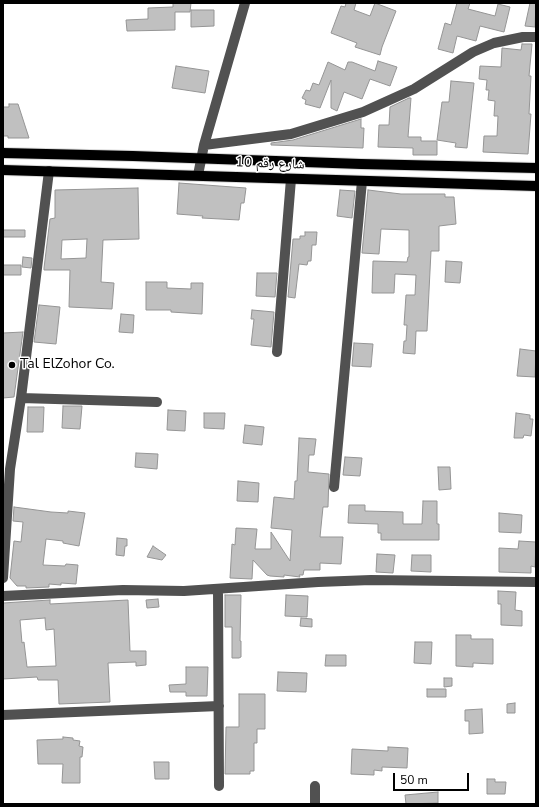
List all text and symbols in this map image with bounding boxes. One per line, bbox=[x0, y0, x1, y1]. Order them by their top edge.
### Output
street label: شارع رقم 10 bbox=[235, 154, 305, 174]
place label: Tal ElZohor Co. bbox=[20, 357, 115, 373]
marker: Tal ElZohor Co. bbox=[7, 360, 17, 370]
scale bar bbox=[395, 765, 471, 791]
text: 50 m bbox=[400, 772, 428, 788]

